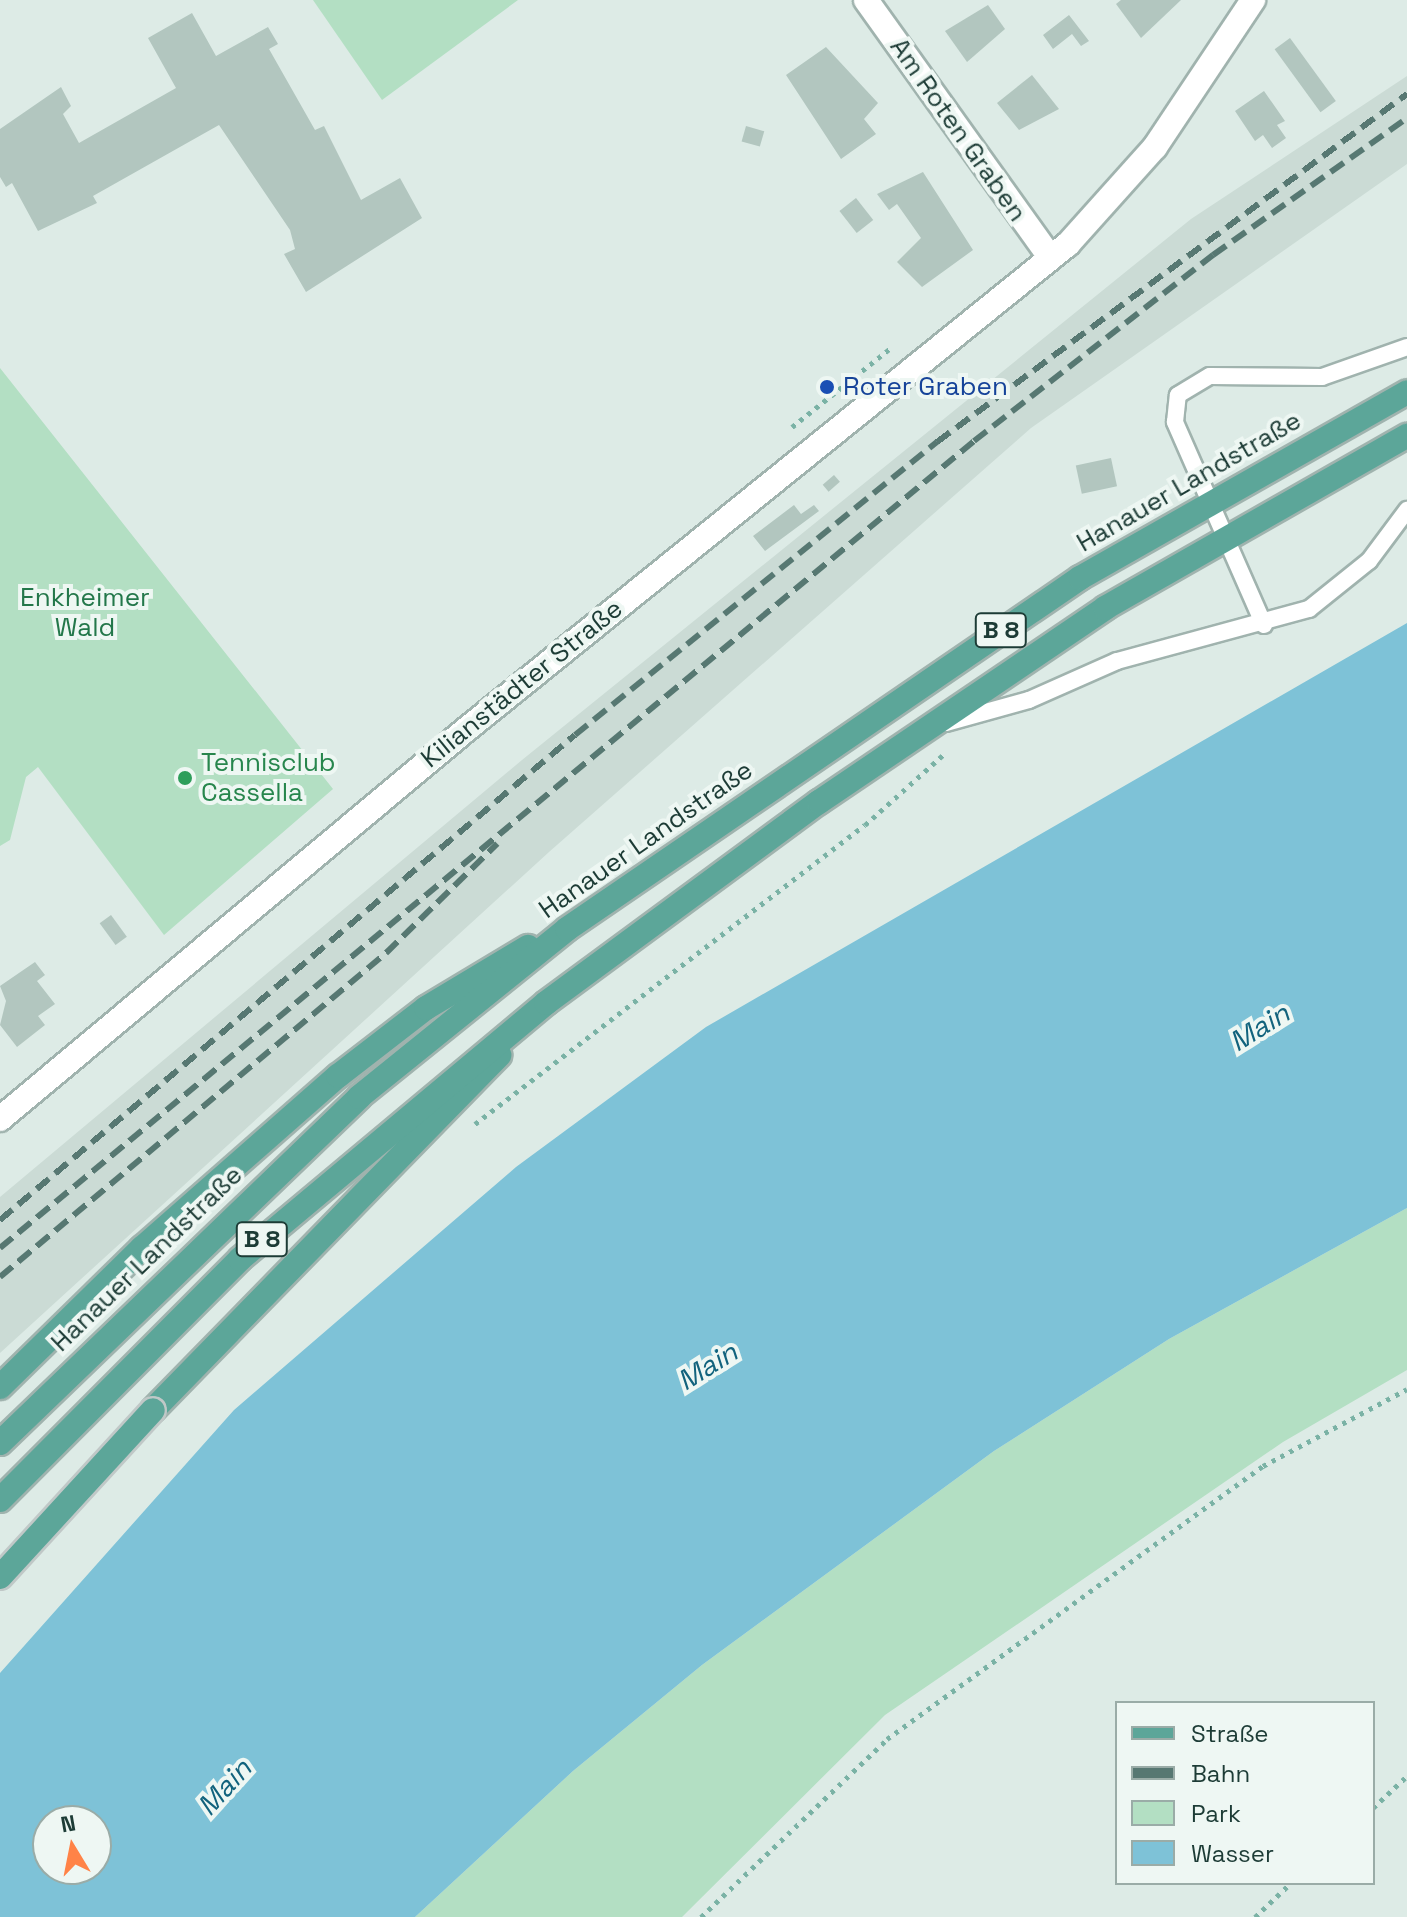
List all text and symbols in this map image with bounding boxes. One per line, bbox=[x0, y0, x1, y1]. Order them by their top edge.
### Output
street label: Am Roten Graben bbox=[883, 32, 1033, 228]
place label: Roter Graben bbox=[843, 371, 1008, 403]
marker: Roter Graben bbox=[818, 378, 836, 396]
street label: Hanauer Landstraße bbox=[1071, 405, 1307, 559]
park label: Enkheimer Wald bbox=[20, 582, 150, 644]
street label: Kilianstädter Straße bbox=[415, 593, 629, 775]
road number: B 8 bbox=[973, 610, 1029, 650]
place label: Tennisclub Cassella bbox=[201, 747, 336, 808]
street label: Hanauer Landstraße bbox=[533, 754, 759, 926]
marker: Tennisclub Cassella bbox=[176, 769, 194, 787]
water label: Main bbox=[1223, 996, 1295, 1058]
street label: Hanauer Landstraße bbox=[45, 1160, 249, 1358]
road number: B 8 bbox=[234, 1219, 290, 1259]
water label: Main bbox=[671, 1335, 743, 1397]
legend bbox=[1115, 1701, 1375, 1885]
text: Straße bbox=[1191, 1718, 1268, 1749]
water label: Main bbox=[190, 1752, 258, 1822]
text: Bahn bbox=[1191, 1758, 1250, 1789]
text: Park bbox=[1191, 1798, 1241, 1829]
north arrow bbox=[32, 1805, 112, 1885]
text: N bbox=[58, 1808, 78, 1838]
text: Wasser bbox=[1191, 1838, 1274, 1869]

